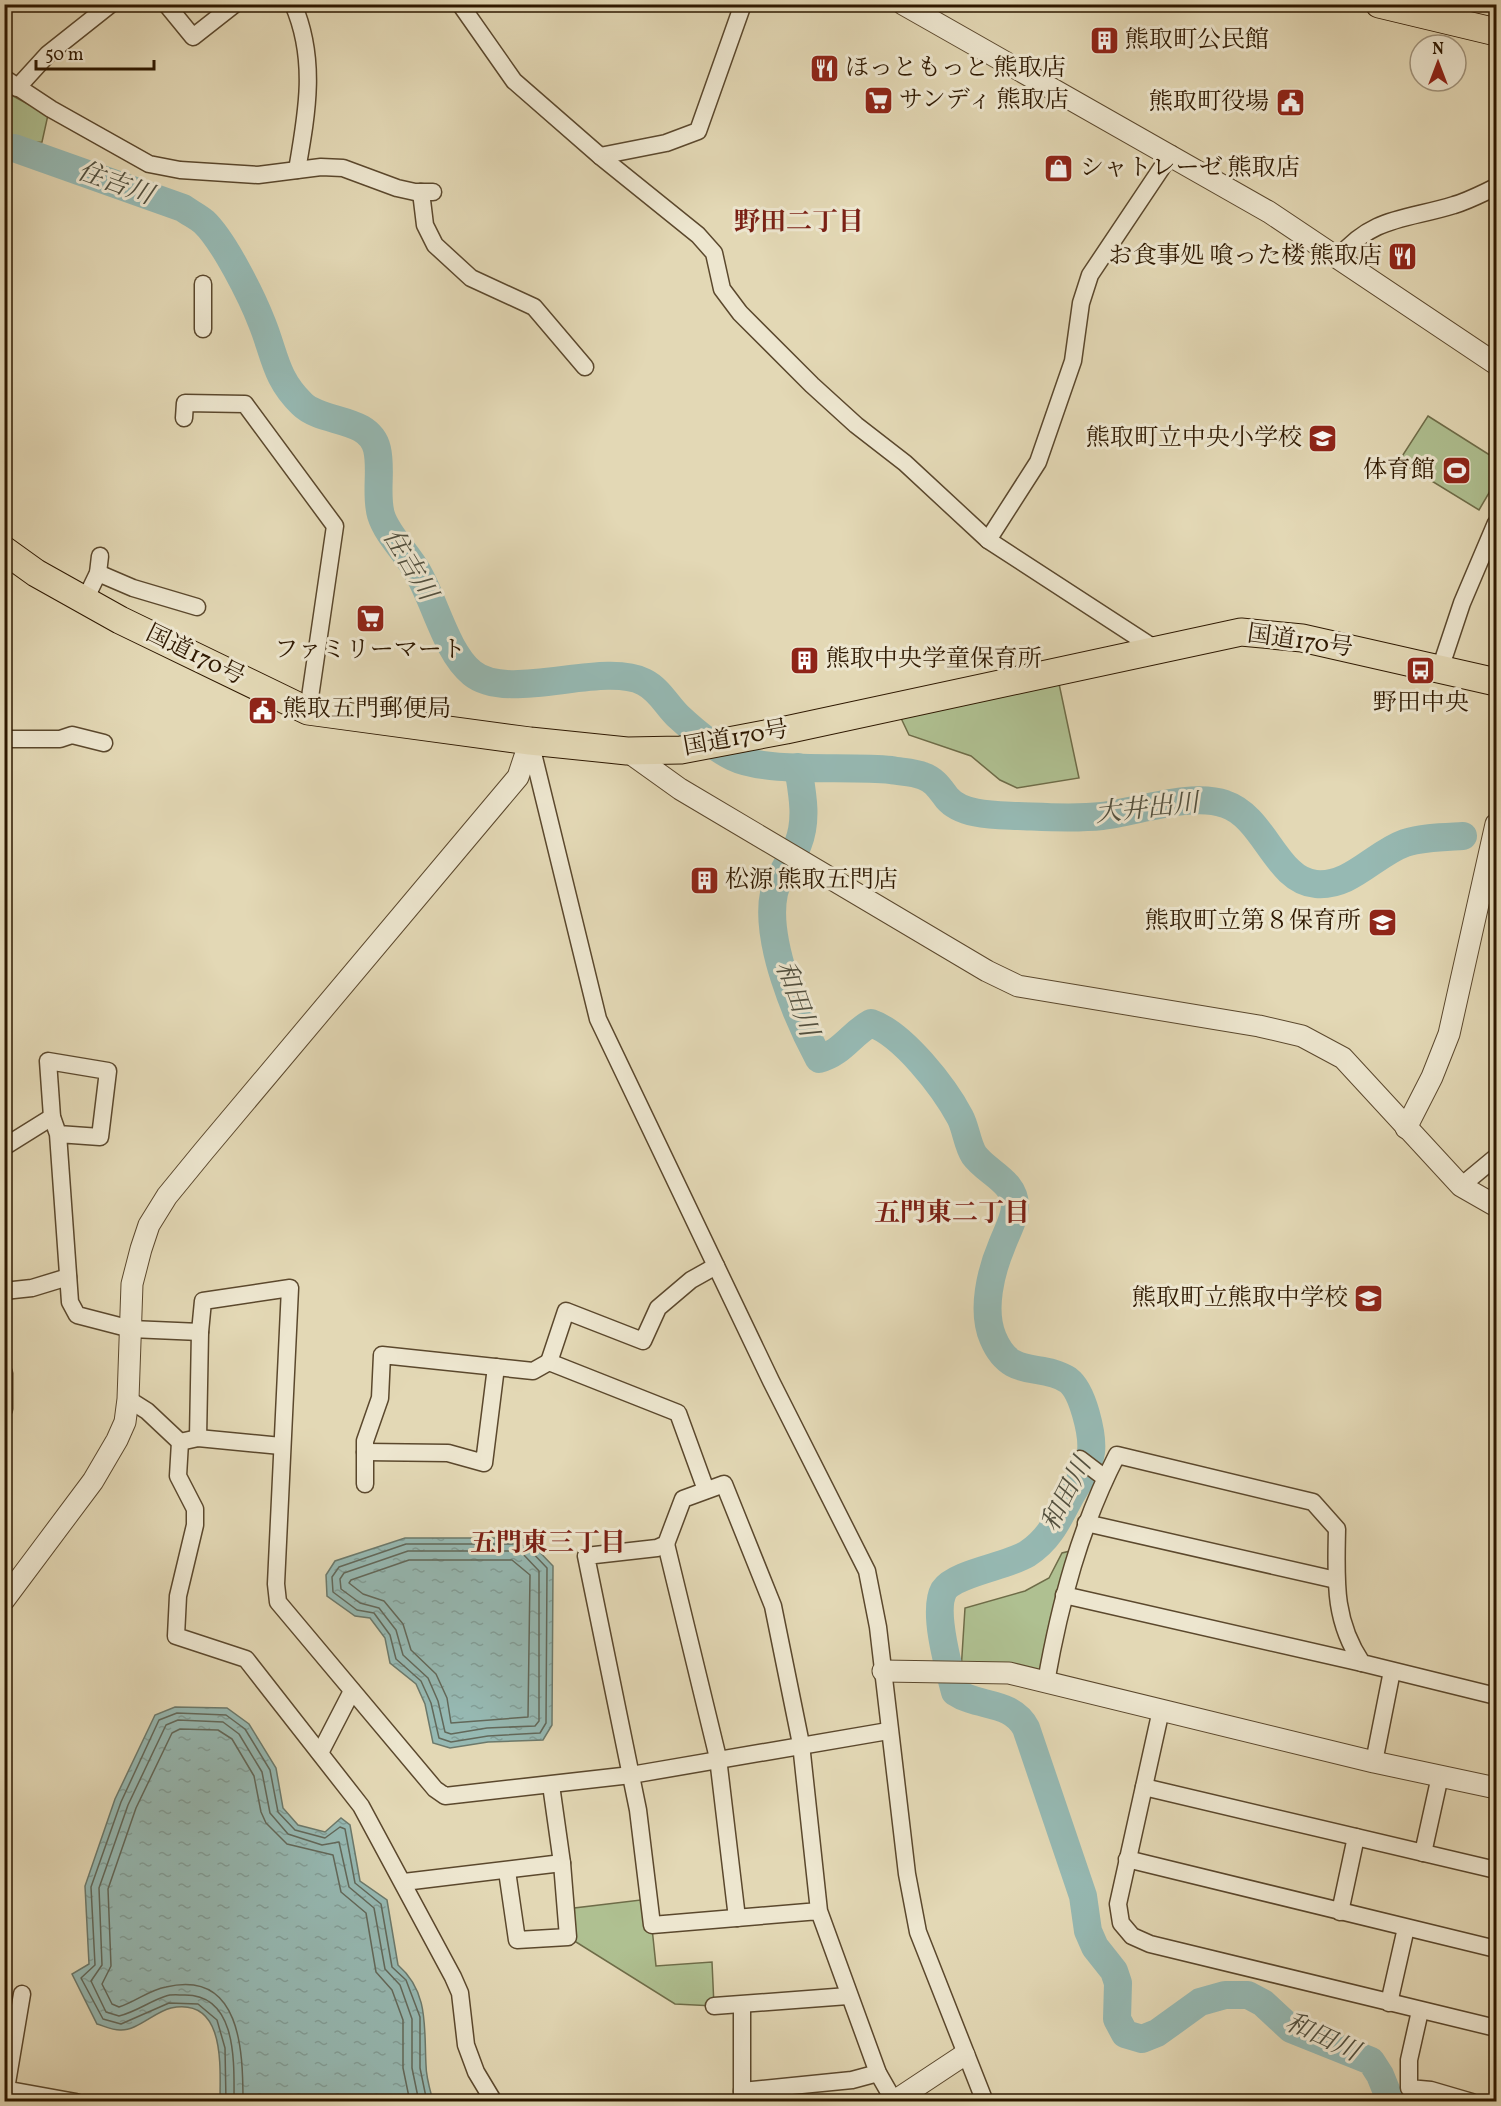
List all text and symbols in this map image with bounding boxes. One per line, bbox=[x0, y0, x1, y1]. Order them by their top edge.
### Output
place label: 熊取町公民館 bbox=[1125, 24, 1269, 58]
building icon: 熊取町公民館 bbox=[1088, 25, 1120, 57]
scale bar bbox=[36, 33, 154, 71]
north arrow bbox=[1408, 33, 1468, 93]
text: N bbox=[1432, 39, 1444, 61]
text: 50 m bbox=[45, 43, 84, 68]
place label: ほっともっと 熊取店 bbox=[845, 52, 1066, 86]
restaurant icon: ほっともっと 熊取店 bbox=[808, 53, 840, 85]
place label: サンディ 熊取店 bbox=[899, 84, 1069, 118]
supermarket icon: サンディ 熊取店 bbox=[862, 85, 894, 117]
place label: 熊取町役場 bbox=[1149, 86, 1269, 120]
public building icon: 熊取町役場 bbox=[1274, 87, 1306, 119]
place label: シャトレーゼ 熊取店 bbox=[1080, 152, 1300, 186]
shop icon: シャトレーゼ 熊取店 bbox=[1043, 153, 1075, 185]
water label: 住吉川 bbox=[72, 154, 161, 215]
district label: 野田二丁目 bbox=[734, 205, 864, 241]
place label: お食事処 喰った楼 熊取店 bbox=[1108, 240, 1382, 274]
restaurant icon: お食事処 喰った楼 熊取店 bbox=[1387, 241, 1419, 273]
place label: 熊取町立中央小学校 bbox=[1086, 422, 1302, 456]
school or university icon: 熊取町立中央小学校 bbox=[1307, 423, 1339, 455]
place label: 体育館 bbox=[1363, 454, 1435, 488]
sports icon: 体育館 bbox=[1440, 455, 1472, 487]
water label: 住吉川 bbox=[373, 522, 446, 610]
supermarket icon: ファミリーマート bbox=[354, 602, 386, 634]
street label: 国道170号 bbox=[140, 617, 250, 695]
street label: 国道170号 bbox=[1245, 618, 1355, 666]
place label: ファミリーマート bbox=[274, 634, 466, 668]
place label: 熊取中央学童保育所 bbox=[826, 643, 1042, 677]
building icon: 熊取中央学童保育所 bbox=[789, 644, 821, 676]
bus stop icon: 野田中央 bbox=[1405, 655, 1437, 687]
place label: 野田中央 bbox=[1373, 687, 1469, 721]
place label: 熊取五門郵便局 bbox=[283, 693, 451, 727]
public building icon: 熊取五門郵便局 bbox=[246, 694, 278, 726]
street label: 国道170号 bbox=[681, 713, 791, 765]
water label: 大井出川 bbox=[1093, 785, 1204, 832]
place label: 松源 熊取五門店 bbox=[725, 864, 898, 898]
building icon: 松源 熊取五門店 bbox=[688, 865, 720, 897]
place label: 熊取町立第８保育所 bbox=[1145, 905, 1361, 939]
school or university icon: 熊取町立第８保育所 bbox=[1366, 906, 1398, 938]
water label: 和田川 bbox=[766, 956, 827, 1045]
district label: 五門東二丁目 bbox=[874, 1196, 1030, 1232]
place label: 熊取町立熊取中学校 bbox=[1132, 1282, 1348, 1316]
school or university icon: 熊取町立熊取中学校 bbox=[1353, 1283, 1385, 1315]
water label: 和田川 bbox=[1033, 1449, 1102, 1538]
district label: 五門東三丁目 bbox=[470, 1526, 626, 1562]
water label: 和田川 bbox=[1279, 2005, 1368, 2072]

